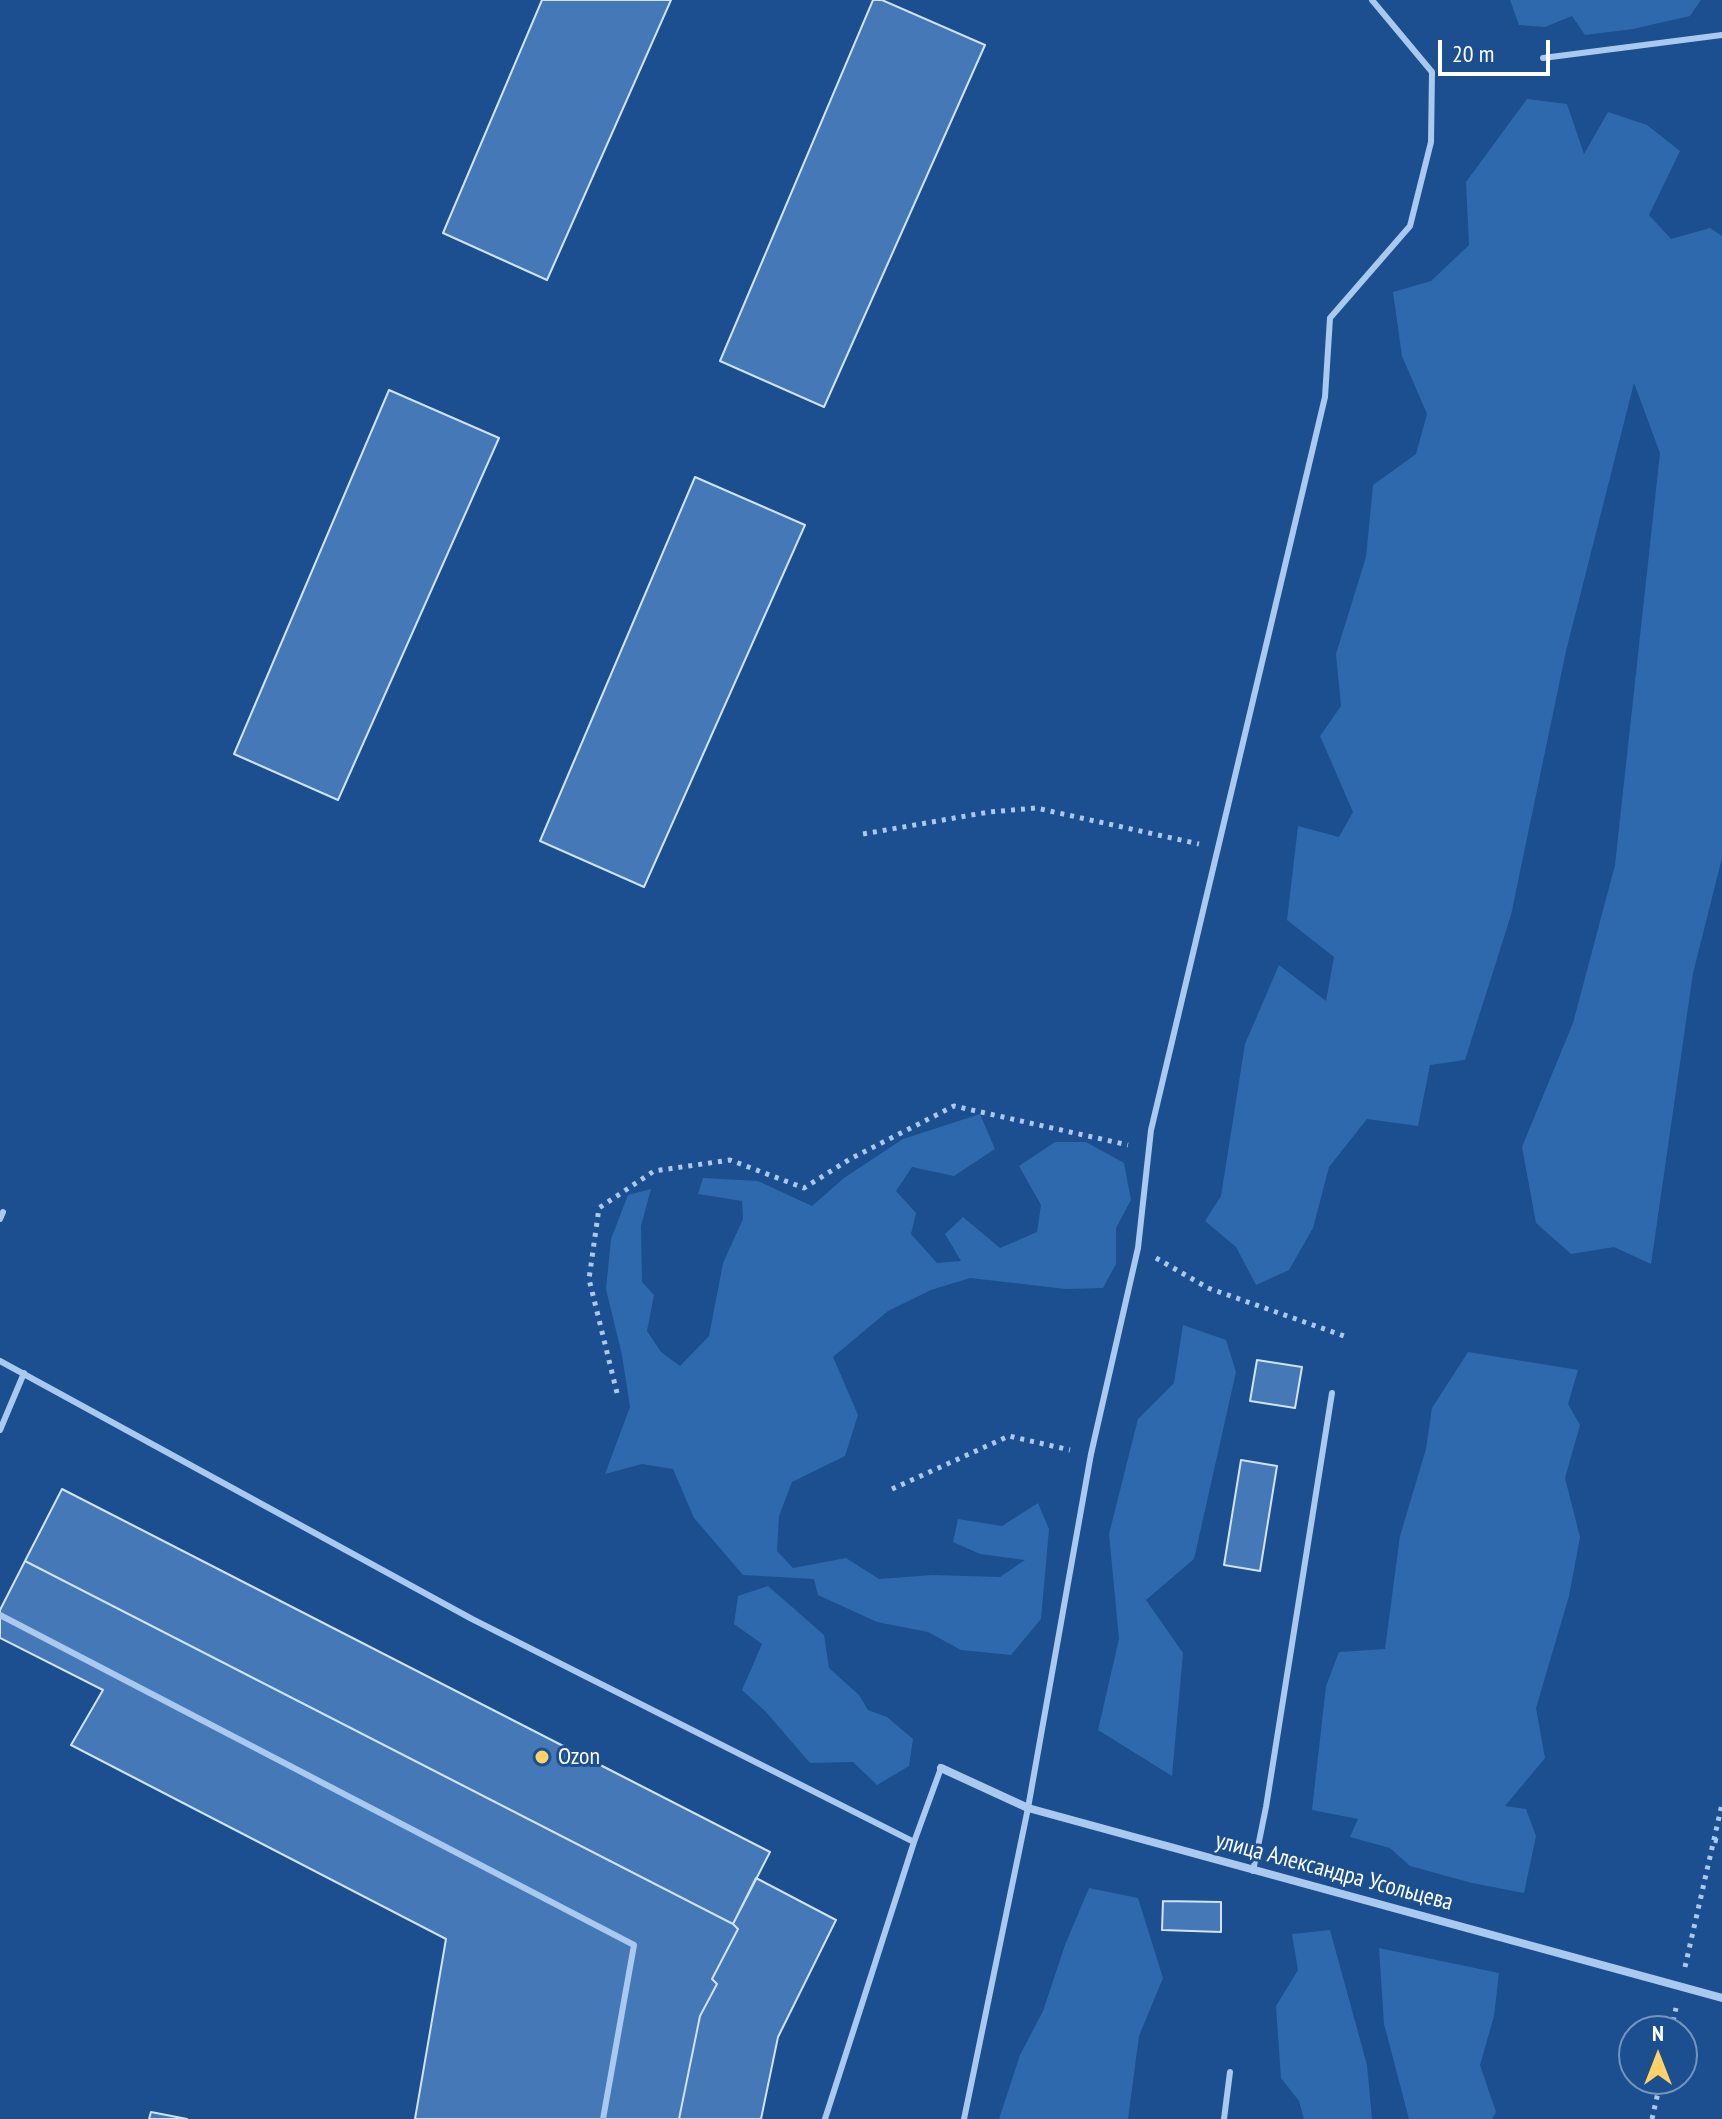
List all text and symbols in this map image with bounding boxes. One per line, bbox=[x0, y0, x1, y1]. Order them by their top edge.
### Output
scale bar bbox=[1442, 24, 1554, 74]
text: 20 m bbox=[1452, 38, 1494, 69]
place label: Ozon bbox=[558, 1743, 600, 1771]
marker: Ozon bbox=[533, 1748, 551, 1766]
street label: улица Александра Усольцева bbox=[1212, 1826, 1456, 1918]
north arrow bbox=[1618, 2015, 1698, 2095]
text: N bbox=[1652, 2019, 1664, 2047]

